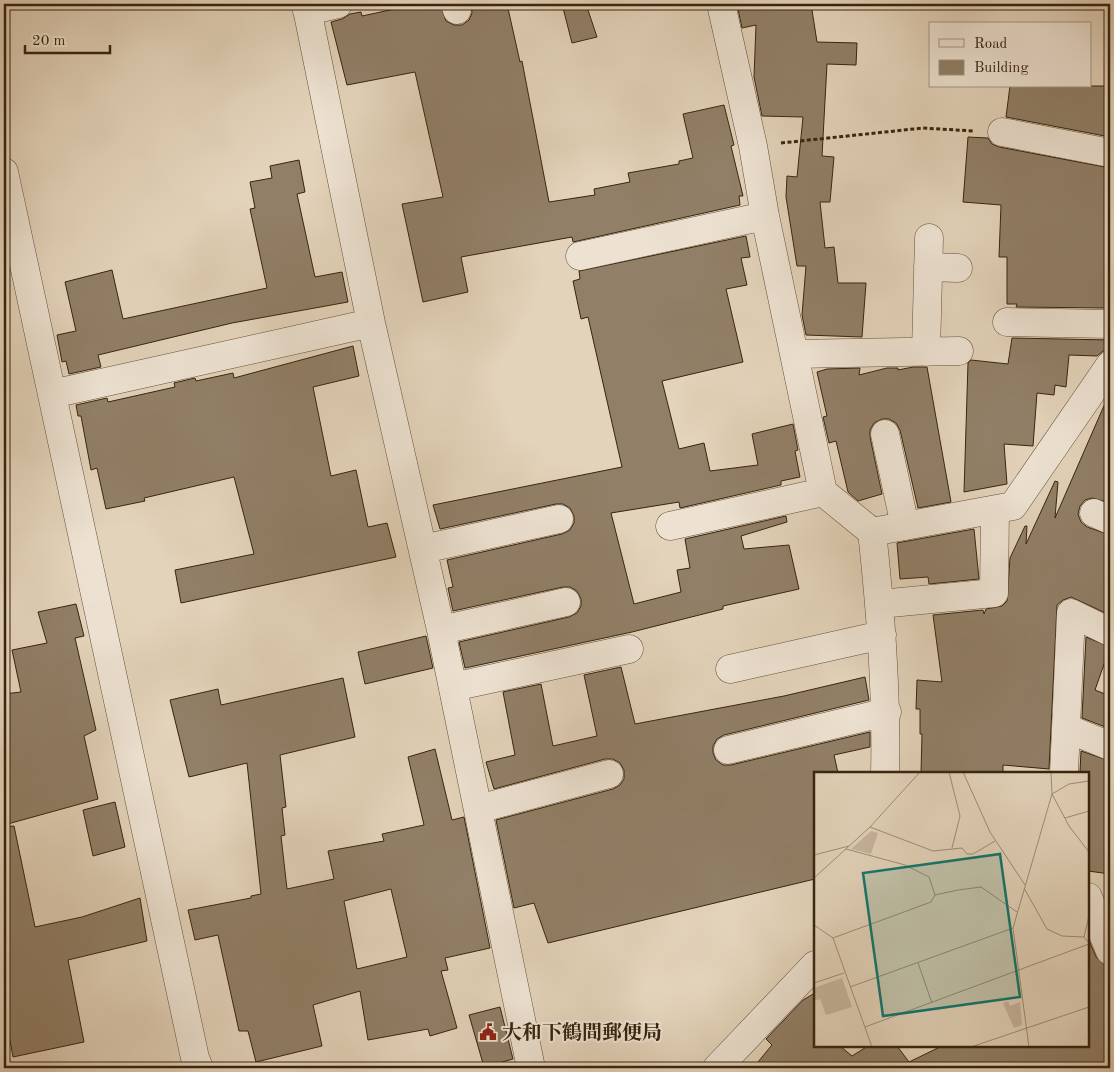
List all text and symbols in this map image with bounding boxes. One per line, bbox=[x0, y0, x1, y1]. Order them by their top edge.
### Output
scale bar bbox=[25, 22, 110, 54]
legend bbox=[929, 22, 1092, 88]
text: 20 m bbox=[32, 34, 66, 49]
text: Road bbox=[974, 37, 1008, 52]
text: Building bbox=[974, 61, 1029, 76]
inset map bbox=[814, 772, 1089, 1047]
public building icon: 大和下鶴間郵便局 bbox=[478, 1022, 498, 1042]
place label: 大和下鶴間郵便局 bbox=[502, 1022, 662, 1044]

